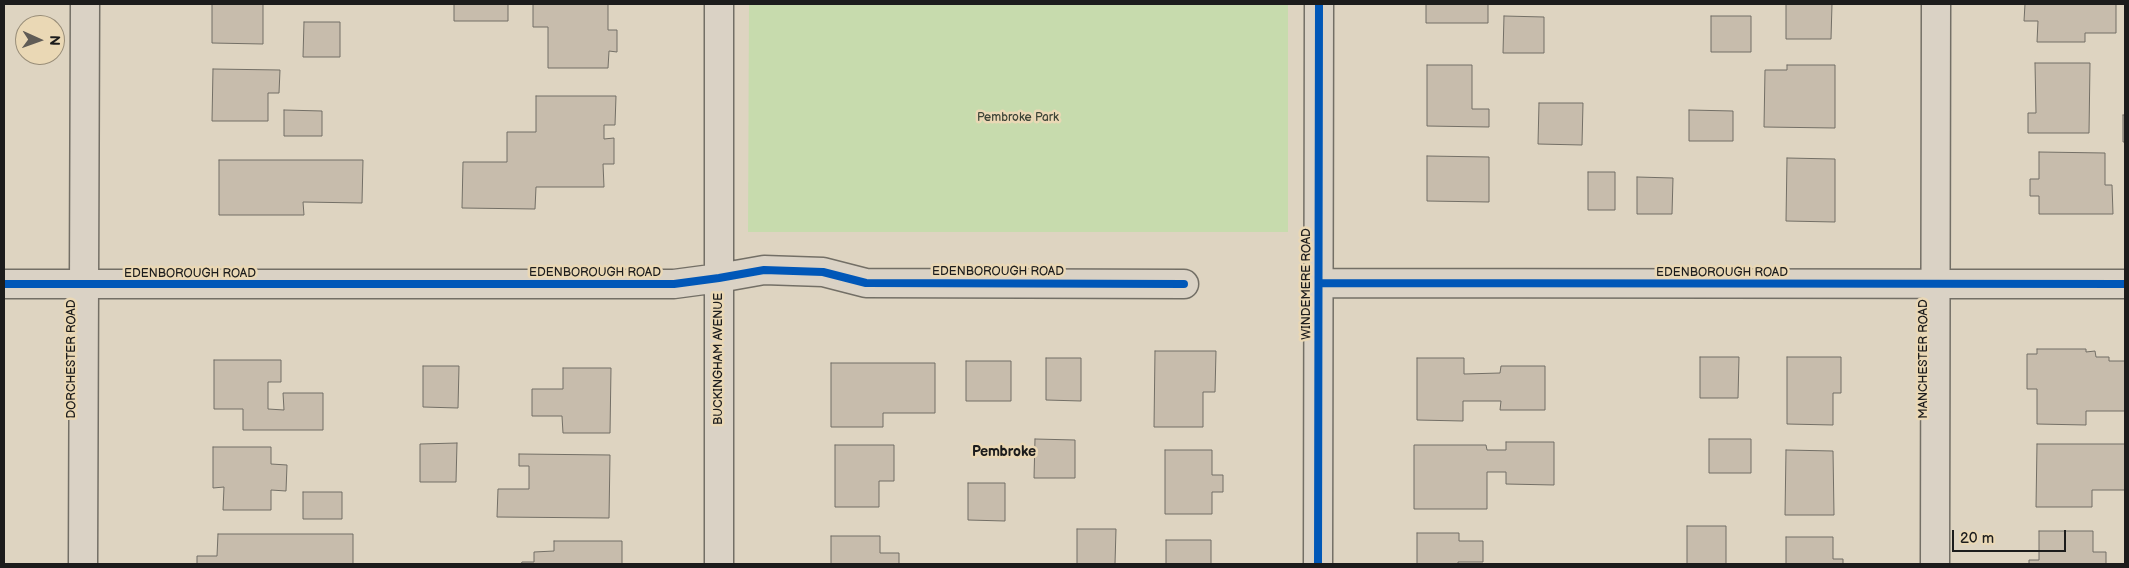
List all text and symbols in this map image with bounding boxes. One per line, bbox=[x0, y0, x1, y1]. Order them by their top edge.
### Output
north arrow bbox=[15, 15, 65, 65]
text: N bbox=[46, 35, 63, 46]
park label: Pembroke Park bbox=[977, 111, 1059, 125]
street label: WINDEMERE ROAD bbox=[1300, 228, 1314, 340]
street label: EDENBOROUGH ROAD bbox=[932, 265, 1064, 279]
street label: EDENBOROUGH ROAD bbox=[529, 266, 661, 280]
street label: EDENBOROUGH ROAD bbox=[1656, 266, 1788, 280]
street label: EDENBOROUGH ROAD bbox=[124, 267, 256, 281]
street label: BUCKINGHAM AVENUE bbox=[712, 293, 726, 425]
street label: MANCHESTER ROAD bbox=[1917, 299, 1931, 419]
street label: DORCHESTER ROAD bbox=[65, 300, 79, 418]
district label: Pembroke bbox=[972, 444, 1036, 460]
scale bar bbox=[1954, 520, 2068, 552]
text: 20 m bbox=[1960, 529, 1994, 548]

